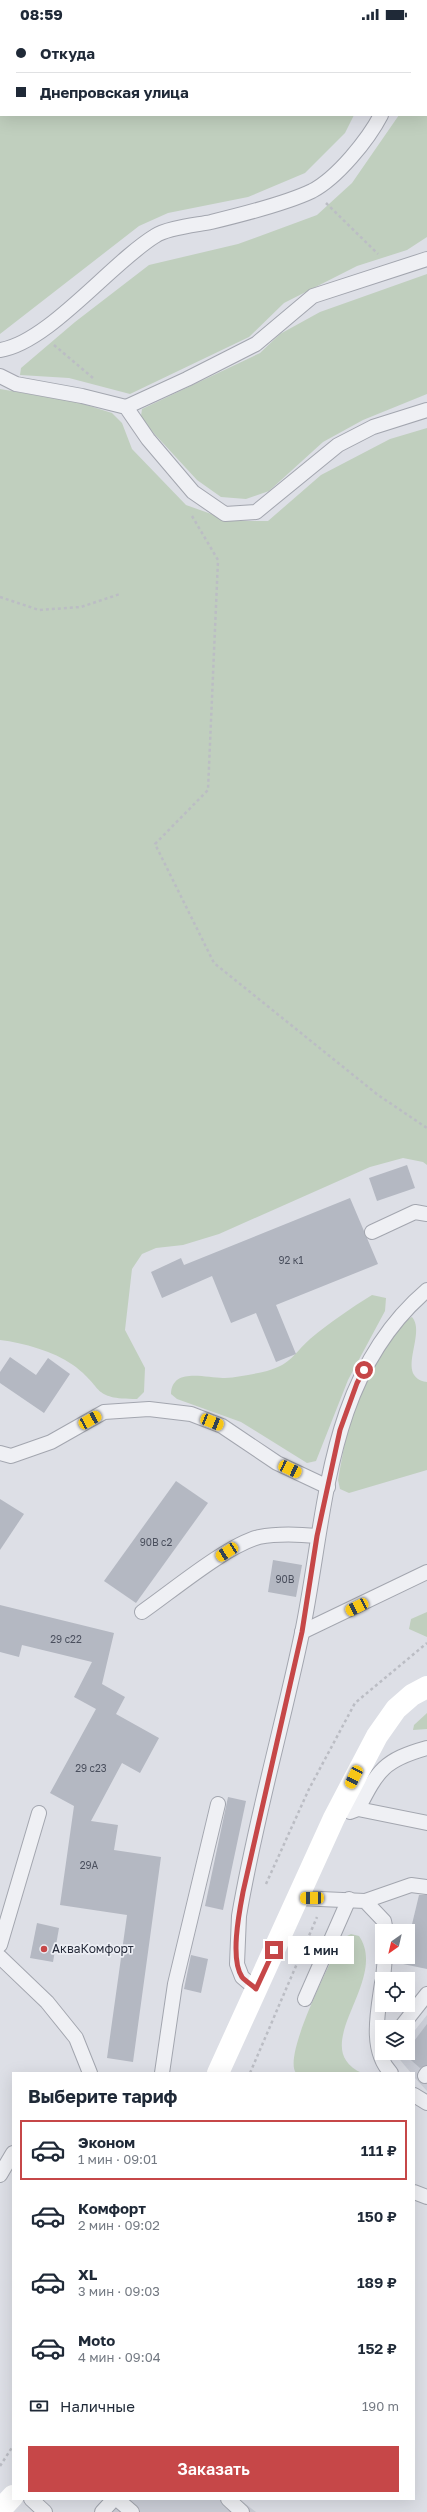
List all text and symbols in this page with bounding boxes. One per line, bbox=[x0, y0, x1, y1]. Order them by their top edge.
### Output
text: 08:59 bbox=[20, 5, 63, 23]
text: Откуда bbox=[40, 44, 95, 62]
text: Днепровская улица bbox=[40, 83, 189, 101]
house number: 92 к1 bbox=[279, 1254, 304, 1266]
route start bbox=[355, 1361, 373, 1379]
car bbox=[77, 1409, 103, 1431]
car bbox=[199, 1412, 225, 1432]
car bbox=[277, 1458, 303, 1480]
house number: 90В с2 bbox=[140, 1536, 173, 1548]
car bbox=[214, 1540, 240, 1564]
house number: 90В bbox=[276, 1573, 295, 1585]
car bbox=[344, 1596, 370, 1618]
house number: 29 с22 bbox=[50, 1633, 82, 1645]
house number: 29 с23 bbox=[75, 1762, 107, 1774]
car bbox=[343, 1764, 365, 1790]
house number: 29А bbox=[80, 1859, 99, 1871]
car bbox=[300, 1892, 324, 1904]
north arrow bbox=[375, 1924, 415, 1964]
map controls bbox=[375, 1924, 415, 2060]
callout: 1 мин bbox=[288, 1936, 354, 1964]
place label: АкваКомфорт bbox=[52, 1941, 134, 1956]
route end bbox=[265, 1941, 283, 1959]
text: 1 мин bbox=[303, 1942, 339, 1958]
marker: АкваКомфорт bbox=[39, 1944, 49, 1954]
button: locate bbox=[375, 1972, 415, 2012]
button: layers bbox=[375, 2020, 415, 2060]
text: Выберите тариф bbox=[28, 2085, 177, 2107]
icon: car bbox=[30, 2132, 66, 2168]
text: Эконом bbox=[78, 2133, 135, 2151]
text: 111 ₽ bbox=[361, 2141, 397, 2159]
text: 1 мин · 09:01 bbox=[78, 2151, 157, 2167]
icon: car bbox=[30, 2198, 66, 2234]
text: Комфорт bbox=[78, 2199, 146, 2217]
text: 150 ₽ bbox=[357, 2207, 397, 2225]
text: 2 мин · 09:02 bbox=[78, 2217, 160, 2233]
icon: car bbox=[30, 2264, 66, 2300]
text: XL bbox=[78, 2265, 97, 2283]
text: 189 ₽ bbox=[357, 2273, 397, 2291]
text: 3 мин · 09:03 bbox=[78, 2283, 160, 2299]
icon: car bbox=[30, 2330, 66, 2366]
text: Moto bbox=[78, 2331, 115, 2349]
text: 152 ₽ bbox=[358, 2339, 397, 2357]
text: 4 мин · 09:04 bbox=[78, 2349, 161, 2365]
icon: cash bbox=[28, 2395, 50, 2417]
text: Наличные bbox=[60, 2397, 135, 2415]
text: 190 m bbox=[362, 2398, 399, 2414]
button: Заказать bbox=[28, 2446, 399, 2492]

